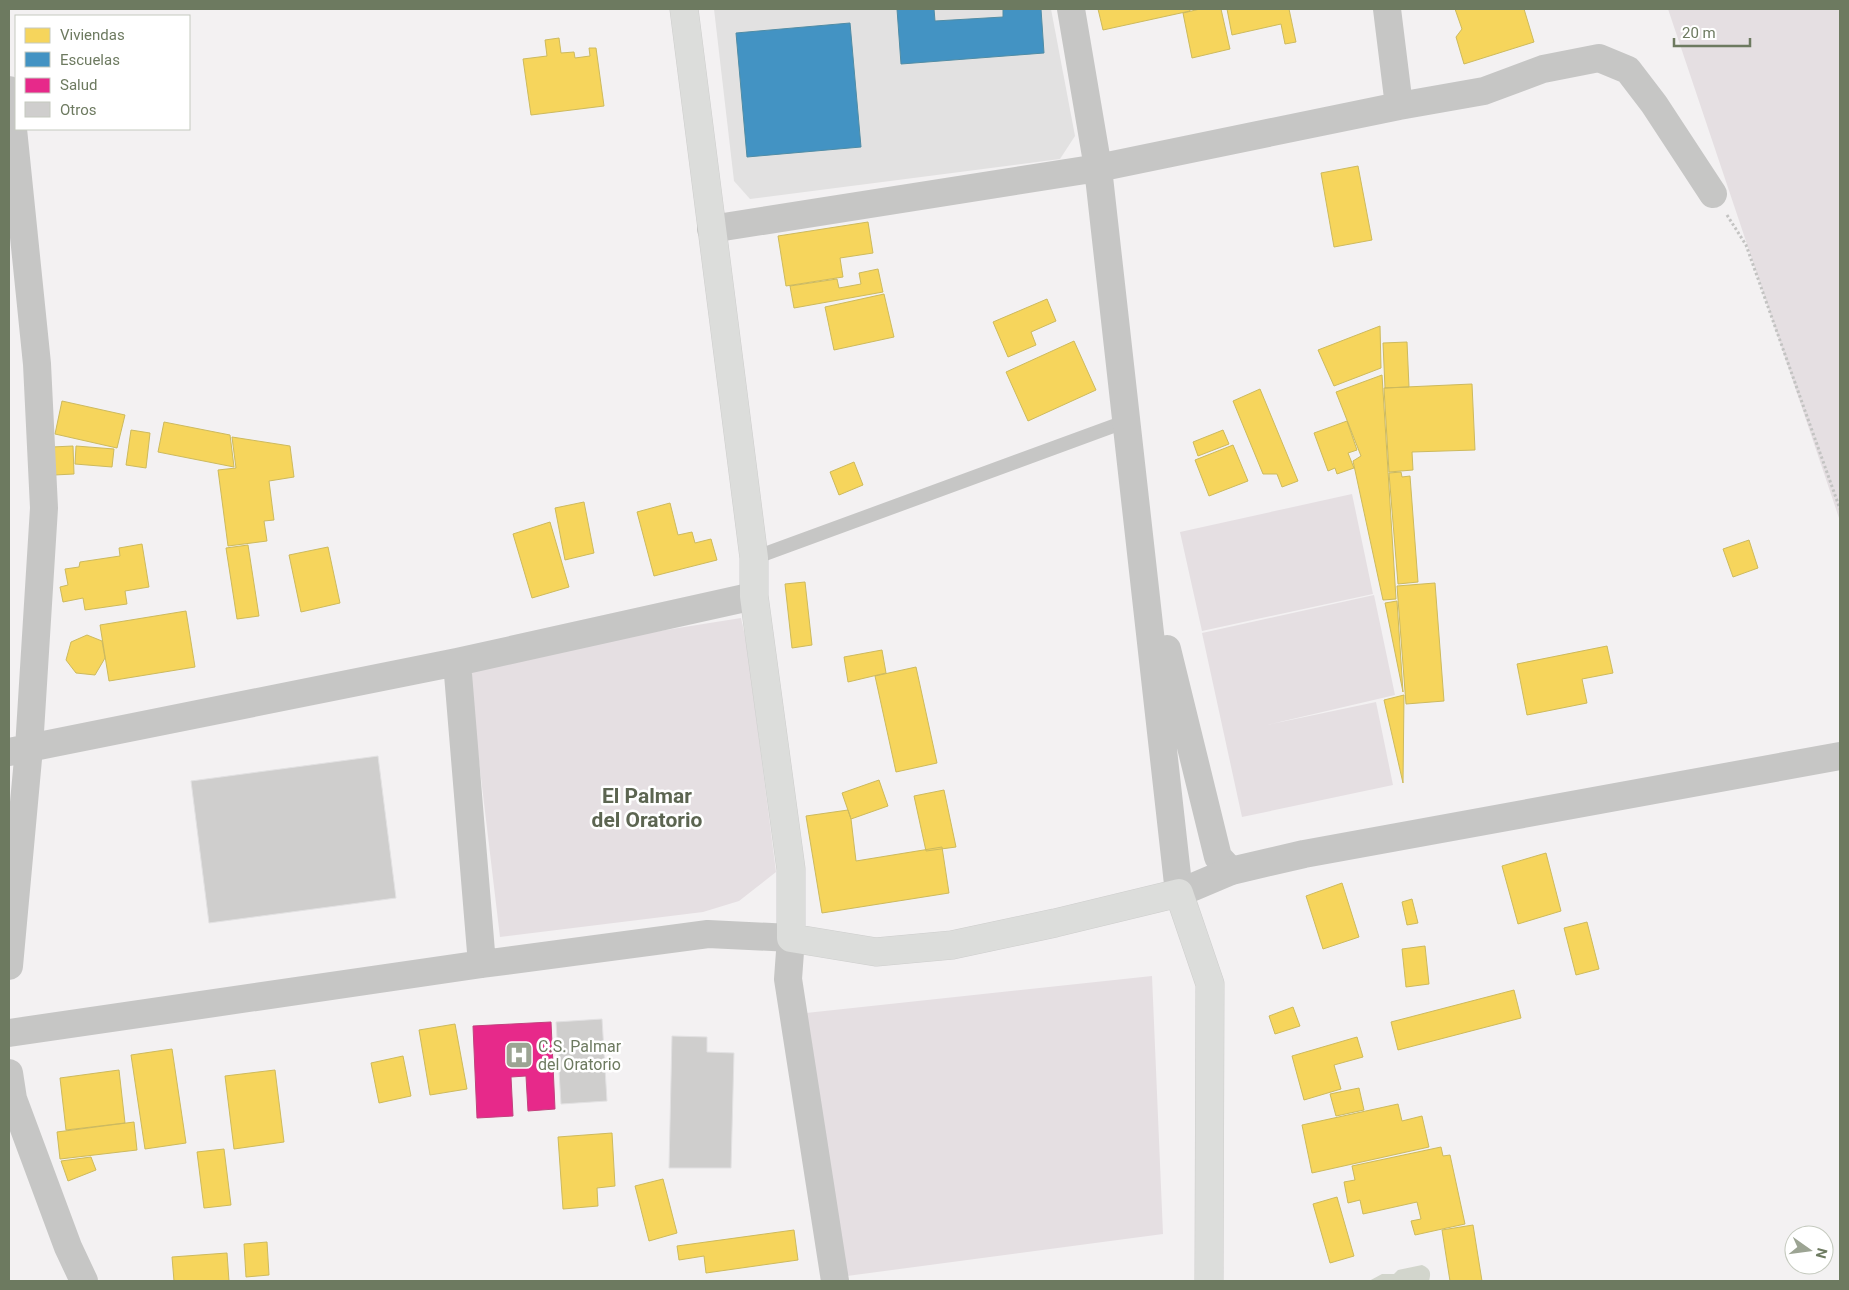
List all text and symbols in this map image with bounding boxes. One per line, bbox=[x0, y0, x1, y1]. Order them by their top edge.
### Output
legend bbox=[15, 15, 190, 130]
scale bar bbox=[1674, 15, 1750, 47]
text: 20 m bbox=[1682, 24, 1716, 42]
text: Viviendas bbox=[60, 26, 125, 44]
text: Escuelas bbox=[60, 51, 120, 69]
text: Salud bbox=[60, 76, 97, 94]
text: Otros bbox=[60, 101, 96, 119]
district label: El Palmar del Oratorio bbox=[592, 784, 703, 832]
place label: C.S. Palmar del Oratorio bbox=[538, 1037, 622, 1074]
hospital icon: C.S. Palmar del Oratorio bbox=[504, 1040, 534, 1070]
north arrow bbox=[1784, 1225, 1834, 1275]
text: N bbox=[1813, 1246, 1831, 1260]

